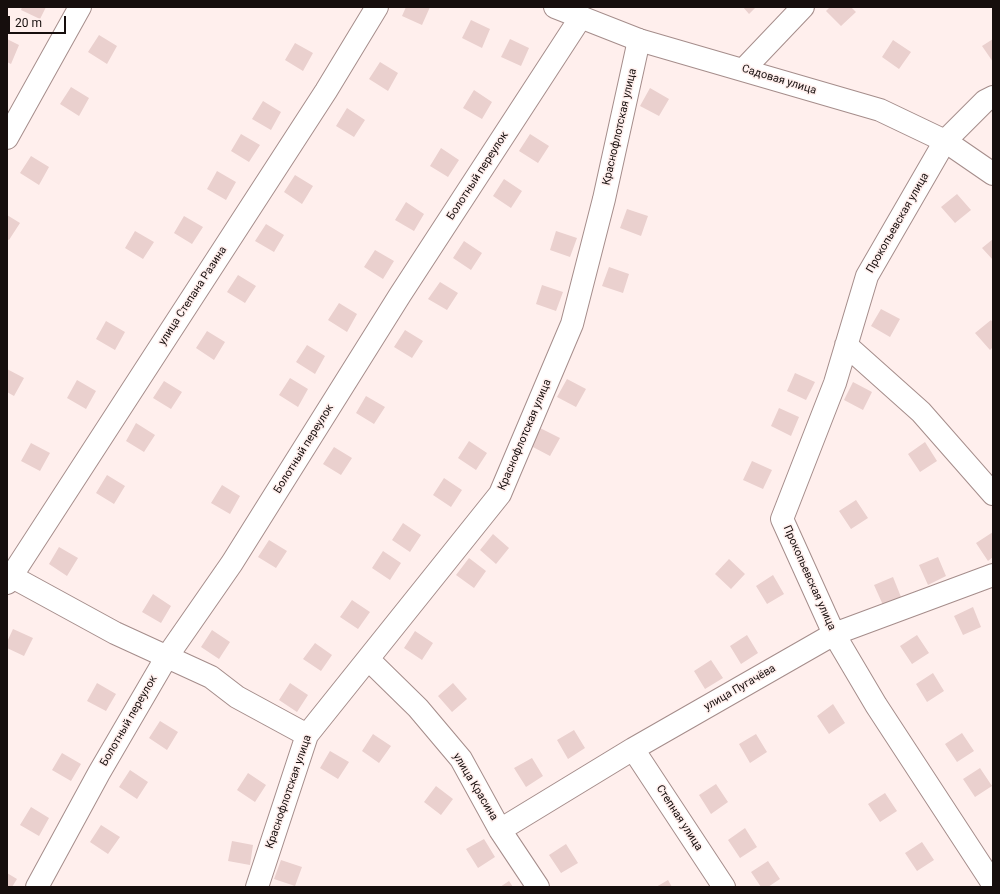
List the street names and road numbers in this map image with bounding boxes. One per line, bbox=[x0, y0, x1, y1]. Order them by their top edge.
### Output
street label: Садовая улица bbox=[740, 62, 818, 98]
street label: Краснофлотская улица bbox=[600, 67, 640, 187]
street label: Болотный переулок bbox=[445, 129, 511, 223]
street label: Прокопьевская улица bbox=[864, 171, 932, 275]
street label: улица Степана Разина bbox=[156, 244, 230, 348]
street label: Краснофлотская улица bbox=[496, 377, 554, 493]
street label: Болотный переулок bbox=[271, 402, 337, 496]
street label: Прокопьевская улица bbox=[780, 523, 838, 633]
street label: улица Пугачёва bbox=[702, 662, 778, 714]
street label: Болотный переулок bbox=[98, 673, 160, 769]
street label: Краснофлотская улица bbox=[263, 733, 315, 851]
street label: улица Красина bbox=[450, 751, 500, 823]
street label: Степная улица bbox=[653, 783, 705, 853]

